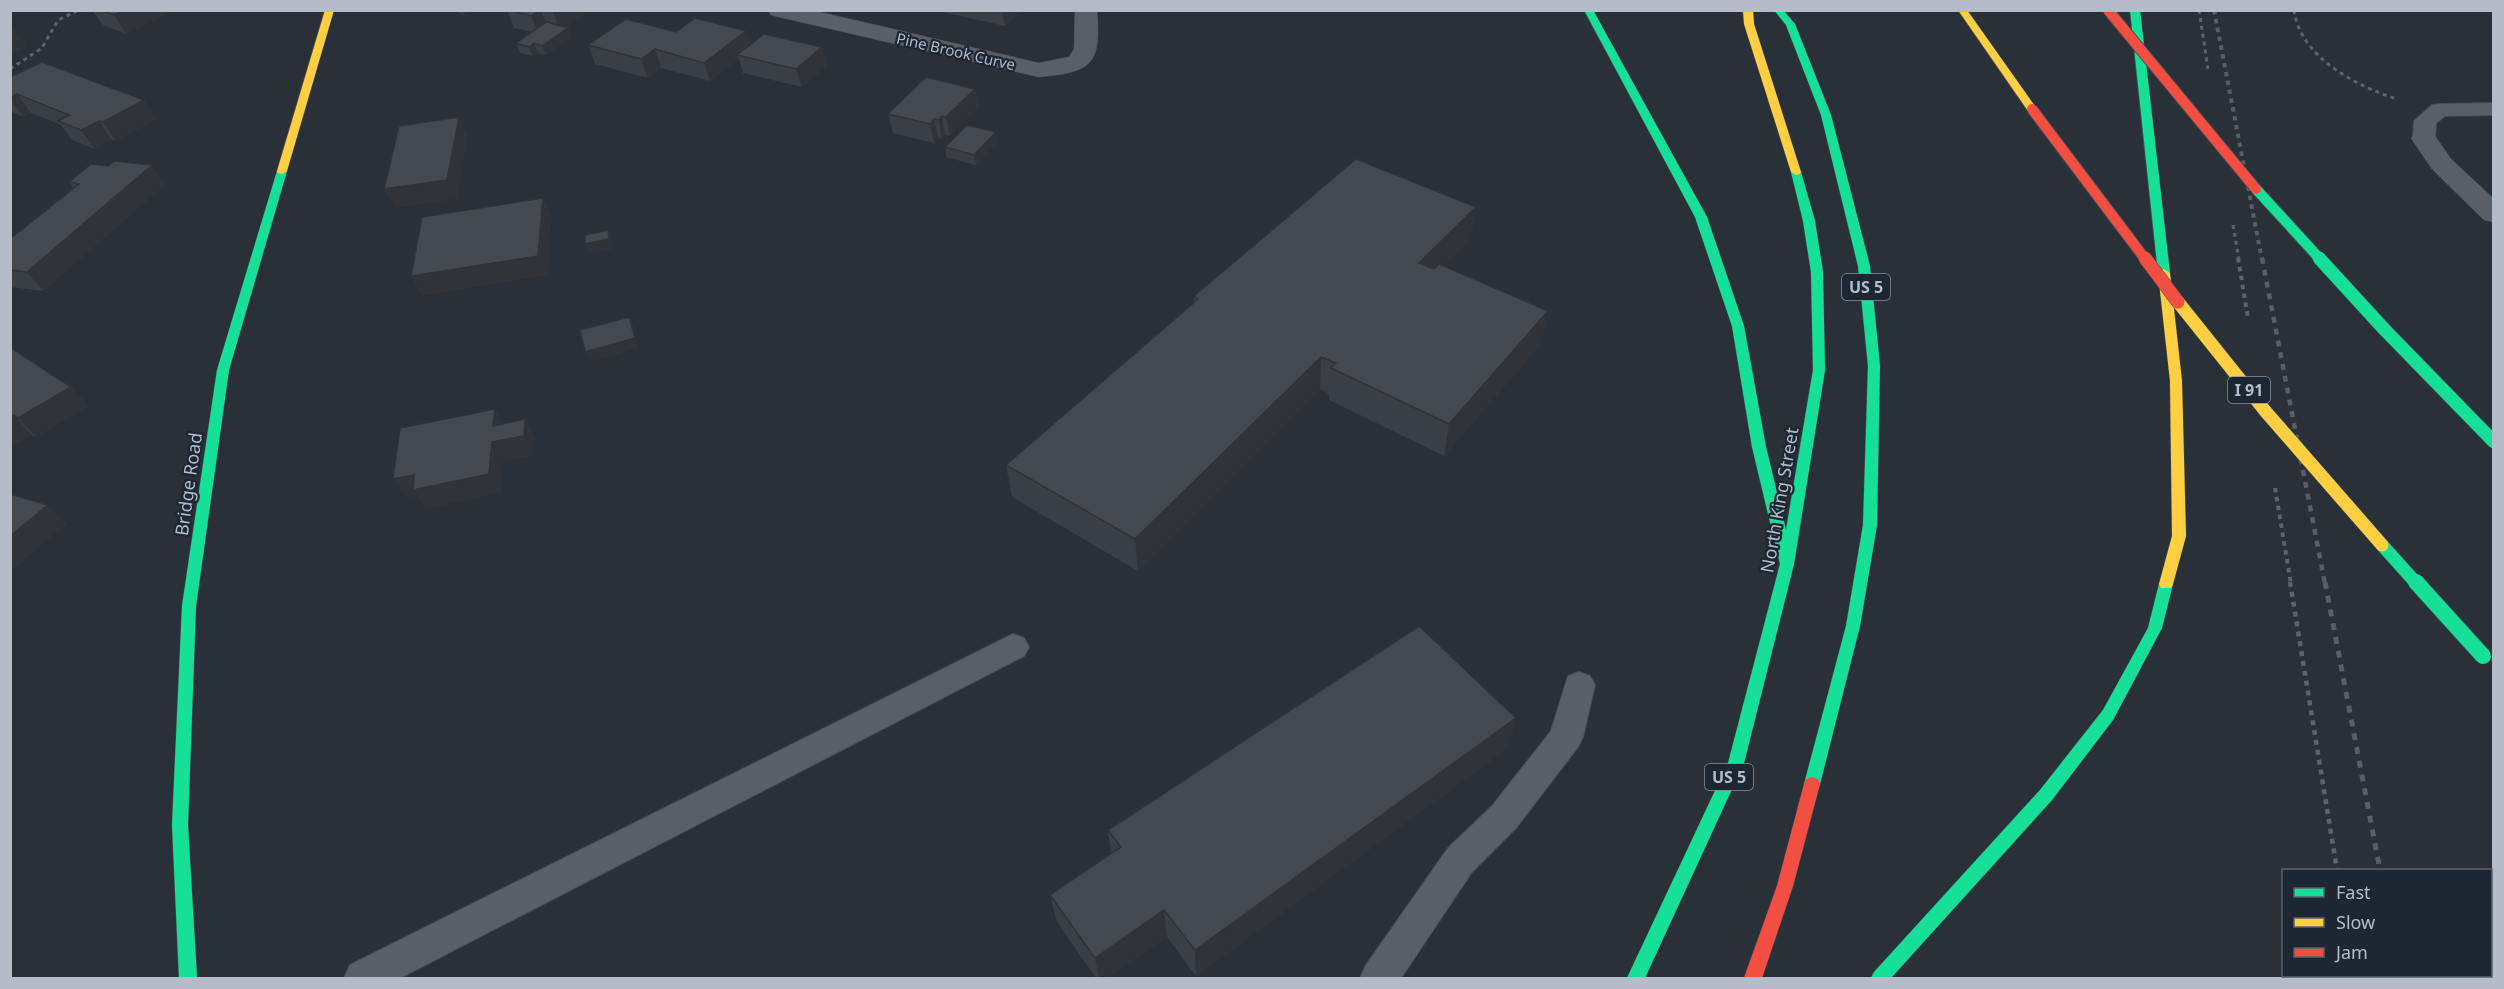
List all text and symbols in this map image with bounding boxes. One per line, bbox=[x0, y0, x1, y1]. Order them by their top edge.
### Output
street label: Pine Brook Curve bbox=[895, 28, 1017, 74]
road number: US 5 bbox=[1842, 274, 1890, 300]
road number: I 91 bbox=[2228, 377, 2270, 403]
street label: North King Street bbox=[1754, 425, 1804, 575]
street label: Bridge Road bbox=[169, 431, 207, 537]
road number: US 5 bbox=[1705, 764, 1753, 790]
legend bbox=[2282, 869, 2492, 977]
text: Fast bbox=[2336, 880, 2371, 904]
text: Slow bbox=[2336, 910, 2375, 934]
text: Jam bbox=[2334, 940, 2368, 964]

